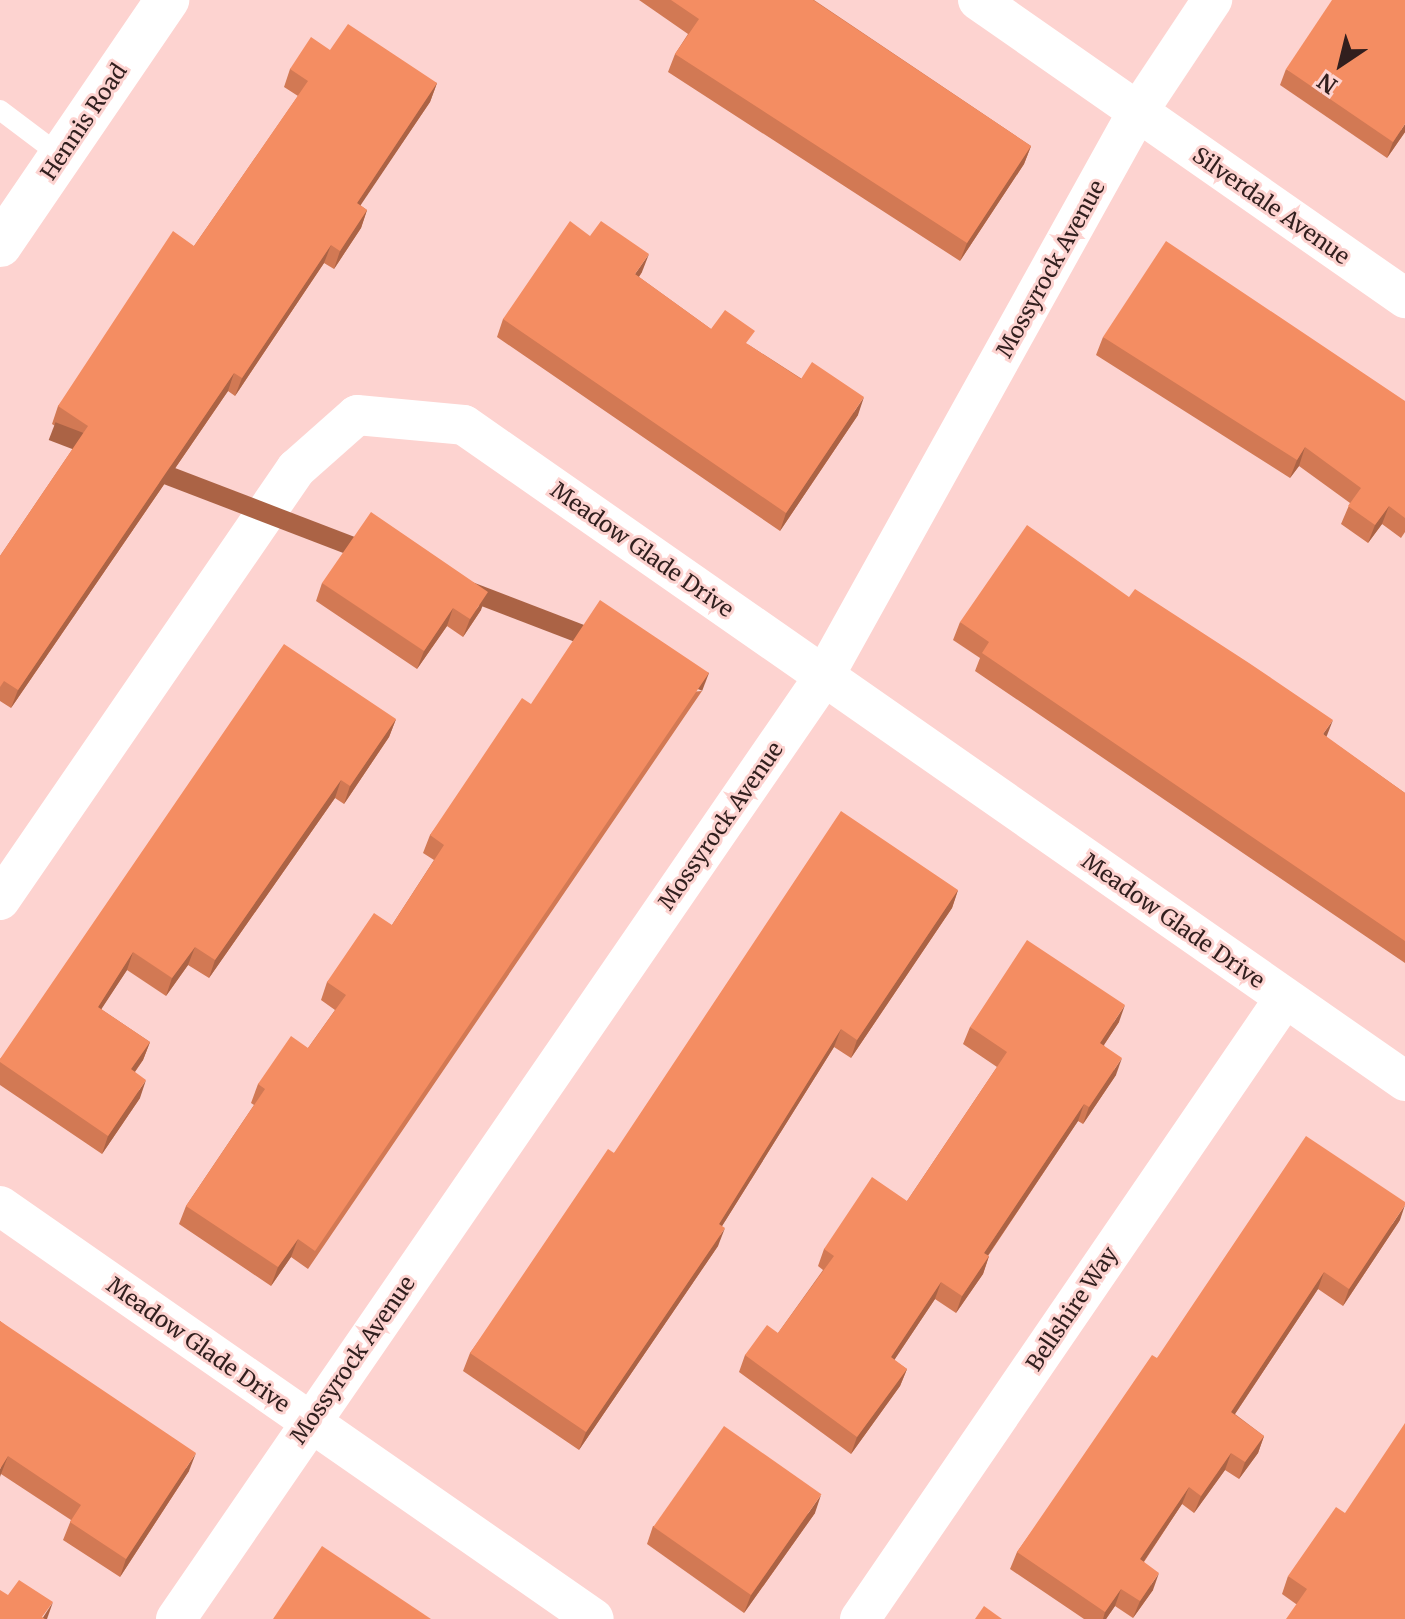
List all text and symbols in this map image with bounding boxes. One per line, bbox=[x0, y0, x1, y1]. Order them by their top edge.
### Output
north arrow bbox=[1301, 24, 1381, 104]
street label: Hennis Road bbox=[35, 59, 133, 185]
text: N bbox=[1312, 67, 1342, 100]
street label: Silverdale Avenue bbox=[1187, 142, 1355, 270]
street label: Mossyrock Avenue bbox=[991, 176, 1111, 362]
street label: Meadow Glade Drive bbox=[546, 477, 738, 623]
street label: Mossyrock Avenue bbox=[653, 737, 789, 915]
street label: Meadow Glade Drive bbox=[1077, 848, 1269, 994]
street label: Bellshire Way bbox=[1021, 1242, 1123, 1376]
street label: Mossyrock Avenue bbox=[285, 1271, 421, 1449]
street label: Meadow Glade Drive bbox=[102, 1272, 294, 1418]

